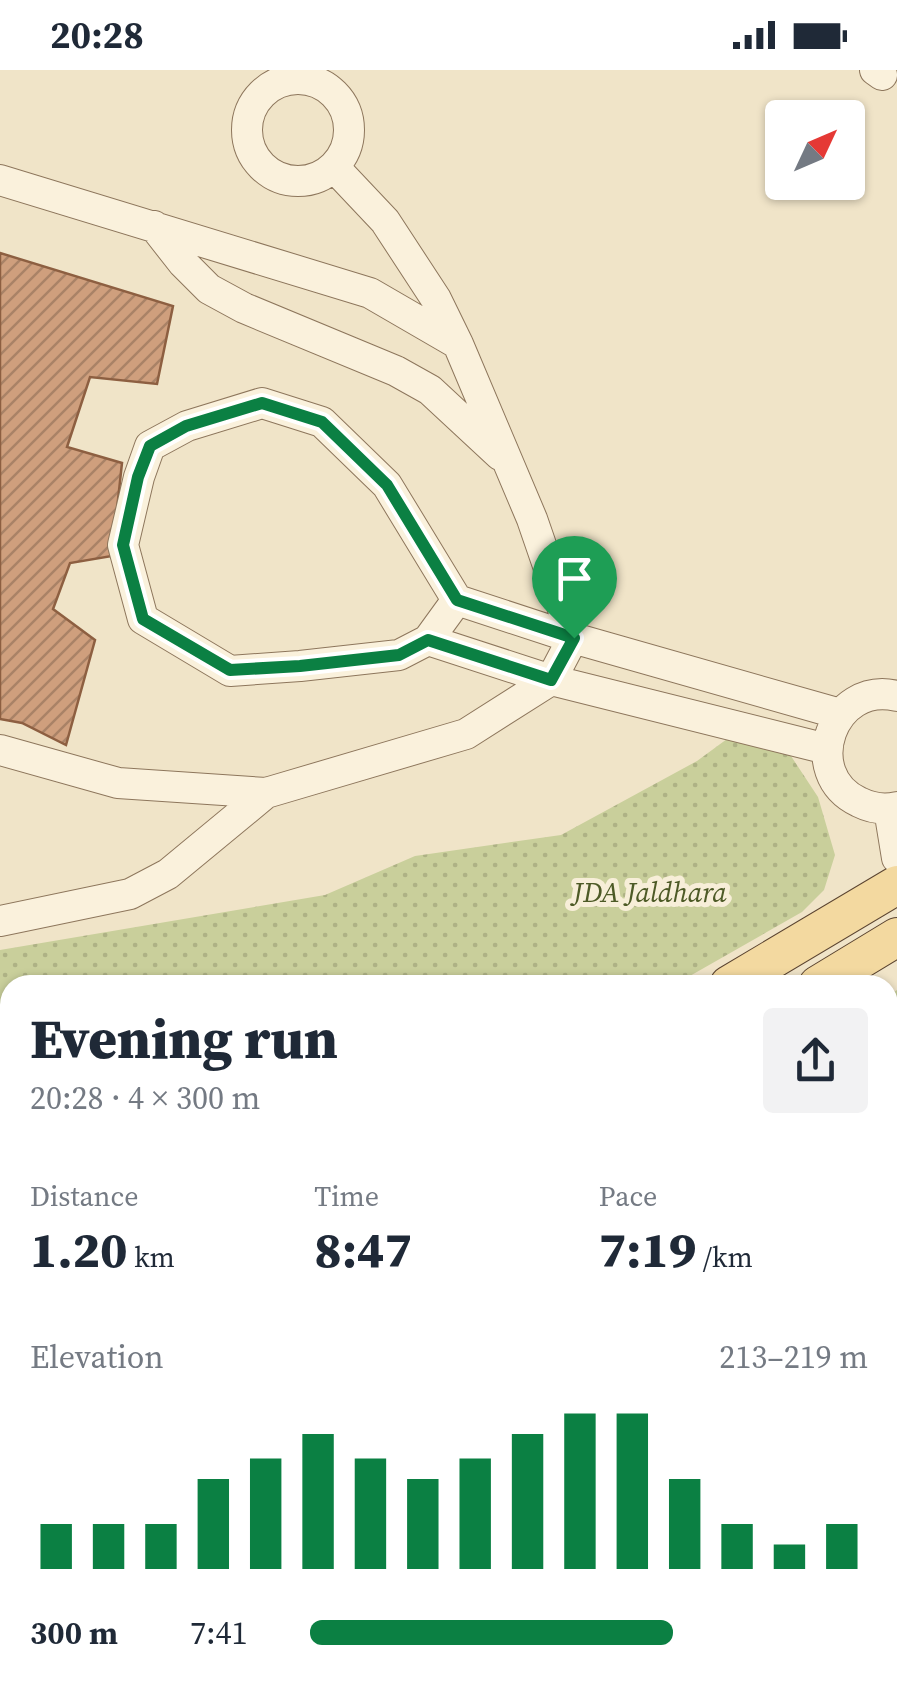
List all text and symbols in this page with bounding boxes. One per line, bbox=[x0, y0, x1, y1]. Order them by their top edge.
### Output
text: 20:28 bbox=[50, 9, 144, 61]
north arrow bbox=[765, 100, 865, 200]
map controls bbox=[765, 100, 865, 200]
pin bbox=[532, 536, 617, 639]
icon: arrive bbox=[547, 551, 602, 606]
park label: JDA Jaldhara bbox=[569, 873, 727, 911]
text: Evening run bbox=[30, 1001, 338, 1076]
button: share bbox=[763, 1008, 868, 1113]
text: 20:28 · 4 × 300 m bbox=[30, 1076, 260, 1120]
text: Distance bbox=[30, 1177, 139, 1215]
text: Time bbox=[314, 1177, 379, 1215]
text: Pace bbox=[599, 1177, 657, 1215]
text: 1.20 bbox=[30, 1215, 128, 1284]
text: 8:47 bbox=[314, 1215, 412, 1284]
text: 7:19 bbox=[599, 1215, 696, 1284]
text: km bbox=[128, 1238, 175, 1276]
text: /km bbox=[696, 1238, 753, 1276]
text: Elevation bbox=[30, 1335, 164, 1379]
text: 213–219 m bbox=[719, 1335, 868, 1379]
text: 300 m bbox=[30, 1611, 118, 1655]
text: 7:41 bbox=[190, 1611, 248, 1655]

